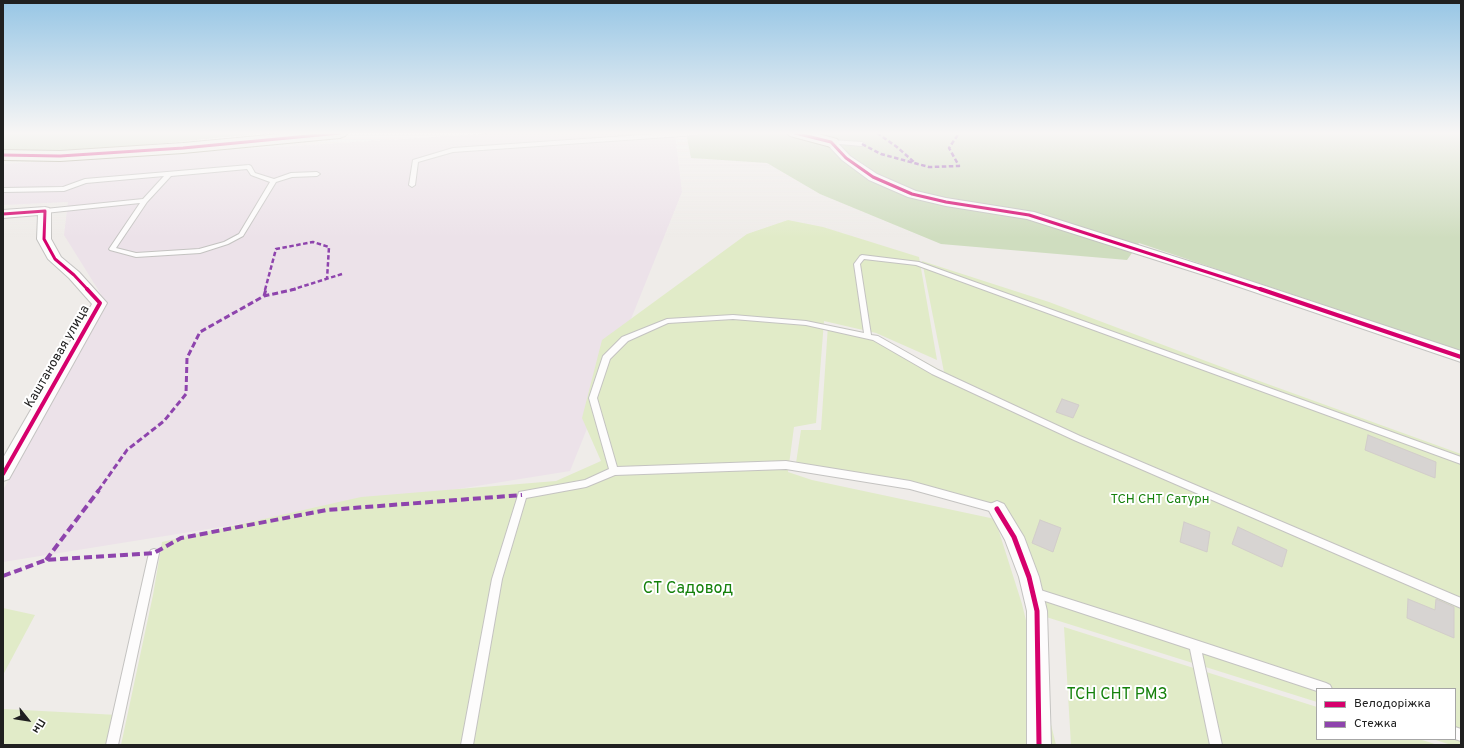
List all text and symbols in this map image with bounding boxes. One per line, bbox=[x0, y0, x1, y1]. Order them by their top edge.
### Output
street label: Каштановая улица bbox=[22, 303, 94, 411]
park label: ТСН СНТ Сатурн bbox=[1111, 492, 1209, 508]
park label: СТ Садовод bbox=[643, 580, 733, 600]
park label: ТСН СНТ РМЗ bbox=[1066, 686, 1168, 706]
legend bbox=[1316, 688, 1456, 740]
text: Велодоріжка bbox=[1354, 696, 1431, 712]
north arrow bbox=[8, 700, 48, 740]
text: Пн bbox=[29, 716, 48, 736]
text: Стежка bbox=[1354, 716, 1397, 732]

